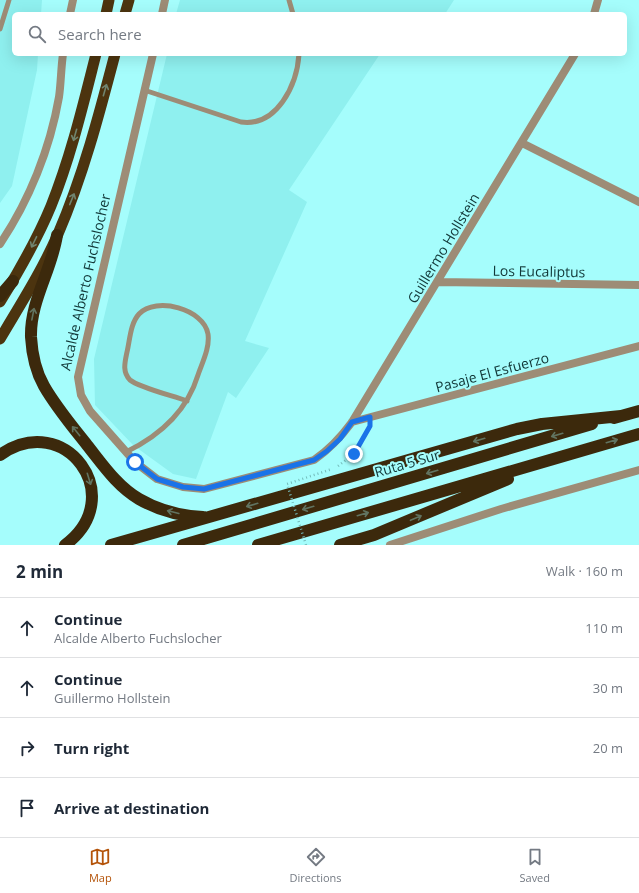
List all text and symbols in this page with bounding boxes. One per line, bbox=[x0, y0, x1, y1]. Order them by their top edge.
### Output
search box bbox=[12, 12, 627, 56]
icon: search bbox=[26, 23, 48, 45]
text: Search here bbox=[58, 24, 142, 44]
one-way arrow bbox=[102, 84, 110, 97]
one-way arrow bbox=[71, 128, 78, 141]
street label: Guillermo Hollstein bbox=[403, 189, 483, 307]
street label: Alcalde Alberto Fuchslocher bbox=[55, 192, 115, 372]
one-way arrow bbox=[68, 194, 76, 206]
one-way arrow bbox=[30, 235, 37, 247]
street label: Los Eucaliptus bbox=[492, 261, 586, 281]
one-way arrow bbox=[29, 308, 37, 321]
street label: Pasaje El Esfuerzo bbox=[433, 348, 551, 396]
one-way arrow bbox=[71, 426, 80, 437]
one-way arrow bbox=[551, 432, 564, 439]
one-way arrow bbox=[473, 437, 486, 444]
one-way arrow bbox=[605, 437, 618, 445]
route end bbox=[345, 445, 363, 463]
street label: Ruta 5 Sur bbox=[372, 445, 442, 481]
route start bbox=[126, 453, 144, 471]
one-way arrow bbox=[426, 469, 439, 476]
one-way arrow bbox=[86, 473, 93, 486]
one-way arrow bbox=[246, 502, 259, 509]
one-way arrow bbox=[301, 505, 314, 512]
one-way arrow bbox=[167, 508, 180, 516]
one-way arrow bbox=[356, 510, 369, 517]
one-way arrow bbox=[410, 513, 422, 521]
text: 2 min bbox=[16, 560, 63, 583]
text: Walk · 160 m bbox=[546, 562, 623, 580]
text: Continue bbox=[54, 609, 122, 629]
icon: ahead bbox=[16, 617, 38, 639]
text: 110 m bbox=[585, 619, 623, 637]
text: Alcalde Alberto Fuchslocher bbox=[54, 629, 222, 647]
text: Continue bbox=[54, 669, 122, 689]
icon: ahead bbox=[16, 677, 38, 699]
text: 30 m bbox=[593, 679, 623, 697]
text: Guillermo Hollstein bbox=[54, 689, 170, 707]
icon: right bbox=[16, 737, 38, 759]
text: Turn right bbox=[54, 738, 129, 758]
text: 20 m bbox=[593, 739, 623, 757]
icon: arrive bbox=[16, 797, 38, 819]
text: Arrive at destination bbox=[54, 798, 209, 818]
tab: Map bbox=[89, 846, 112, 885]
tab: Directions bbox=[290, 846, 342, 885]
tab: Saved bbox=[519, 846, 550, 885]

